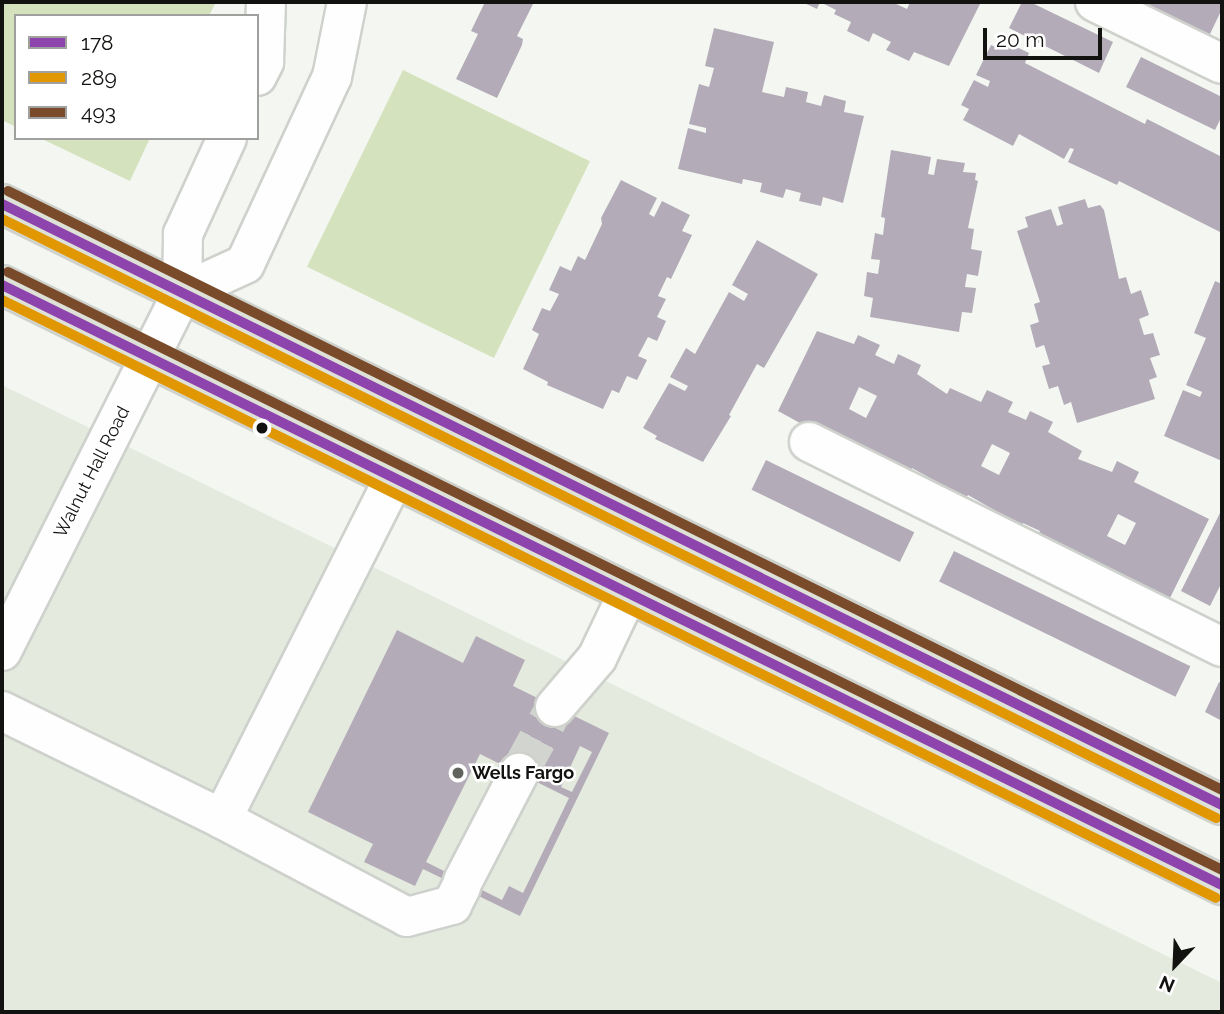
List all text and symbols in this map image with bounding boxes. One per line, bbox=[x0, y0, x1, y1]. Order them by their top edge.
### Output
legend bbox=[14, 14, 259, 140]
scale bar bbox=[986, 14, 1105, 58]
text: 20 m bbox=[996, 27, 1044, 52]
text: 178 bbox=[81, 30, 114, 55]
text: 289 bbox=[81, 65, 117, 90]
text: 493 bbox=[81, 100, 116, 125]
street label: Walnut Hall Road bbox=[49, 403, 135, 541]
unlabelled marker bbox=[255, 421, 269, 435]
place label: Wells Fargo bbox=[472, 762, 574, 784]
marker: Wells Fargo bbox=[450, 765, 466, 781]
north arrow bbox=[1140, 930, 1210, 1000]
text: N bbox=[1156, 971, 1178, 997]

